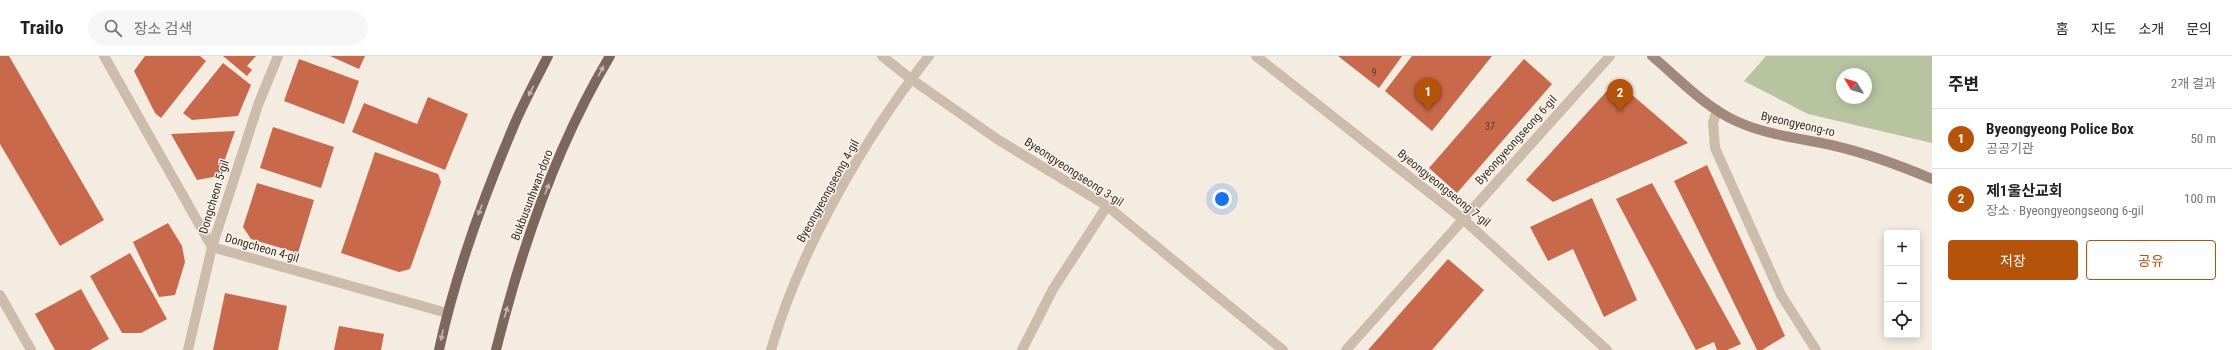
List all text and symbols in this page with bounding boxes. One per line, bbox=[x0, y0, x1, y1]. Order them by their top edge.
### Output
search box bbox=[88, 10, 368, 46]
text: Trailo bbox=[20, 16, 64, 39]
icon: search bbox=[102, 17, 124, 39]
text: 장소 검색 bbox=[134, 20, 192, 38]
text: 홈 bbox=[2056, 21, 2069, 37]
text: 지도 bbox=[2091, 21, 2116, 37]
text: 소개 bbox=[2138, 21, 2164, 37]
text: 문의 bbox=[2186, 21, 2212, 37]
one-way arrow bbox=[598, 65, 605, 77]
house number: 9 bbox=[1372, 67, 1377, 78]
north arrow bbox=[1836, 68, 1872, 104]
text: 주변 bbox=[1948, 74, 1979, 94]
text: 2개 결과 bbox=[2171, 76, 2216, 91]
pin: 1 bbox=[1415, 78, 1441, 111]
pin: 2 bbox=[1607, 79, 1633, 112]
one-way arrow bbox=[528, 85, 534, 97]
street label: Byeongyeongseong 6-gil bbox=[1472, 93, 1560, 187]
street label: Byeongyeong-ro bbox=[1760, 109, 1836, 139]
text: Byeongyeong Police Box bbox=[1986, 120, 2134, 138]
house number: 37 bbox=[1485, 121, 1495, 132]
text: 1 bbox=[1958, 131, 1964, 146]
text: 50 m bbox=[2190, 131, 2216, 146]
street label: Byeongyeongseong 3-gil bbox=[1022, 135, 1126, 209]
street label: Byeongyeongseong 4-gil bbox=[794, 137, 862, 245]
text: 공공기관 bbox=[1986, 141, 2034, 156]
street label: Byeongyeongseong 7-gil bbox=[1395, 146, 1493, 230]
street label: Bukbusunhwan-doro bbox=[508, 148, 556, 242]
street label: Dongcheon 5-gil bbox=[196, 158, 232, 236]
text: 제1울산교회 bbox=[1986, 182, 2063, 200]
one-way arrow bbox=[545, 183, 551, 195]
your location bbox=[1212, 189, 1232, 209]
text: 2 bbox=[1958, 191, 1964, 206]
text: 100 m bbox=[2184, 191, 2216, 206]
text: 장소 · Byeongyeongseong 6-gil bbox=[1986, 203, 2144, 218]
one-way arrow bbox=[477, 205, 483, 217]
map controls bbox=[1884, 230, 1920, 338]
button: + bbox=[1884, 230, 1920, 266]
street label: Dongcheon 4-gil bbox=[223, 231, 301, 265]
button: 저장 bbox=[1948, 240, 2078, 280]
button: 공유 bbox=[2086, 240, 2216, 280]
button: − bbox=[1884, 266, 1920, 302]
button: locate bbox=[1884, 302, 1920, 338]
one-way arrow bbox=[503, 306, 509, 318]
one-way arrow bbox=[439, 329, 445, 341]

